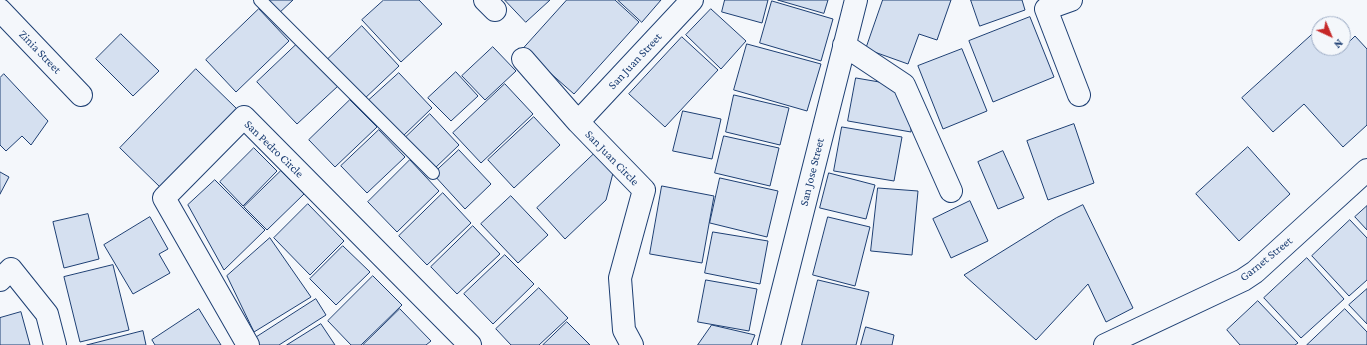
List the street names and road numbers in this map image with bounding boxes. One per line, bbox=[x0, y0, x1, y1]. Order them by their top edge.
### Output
street label: Zinia Street bbox=[16, 27, 64, 77]
street label: San Juan Street bbox=[605, 30, 665, 92]
street label: San Pedro Circle bbox=[241, 117, 307, 181]
street label: San Juan Circle bbox=[582, 127, 642, 189]
street label: San Jose Street bbox=[797, 136, 827, 208]
street label: Garnet Street bbox=[1237, 233, 1295, 285]

